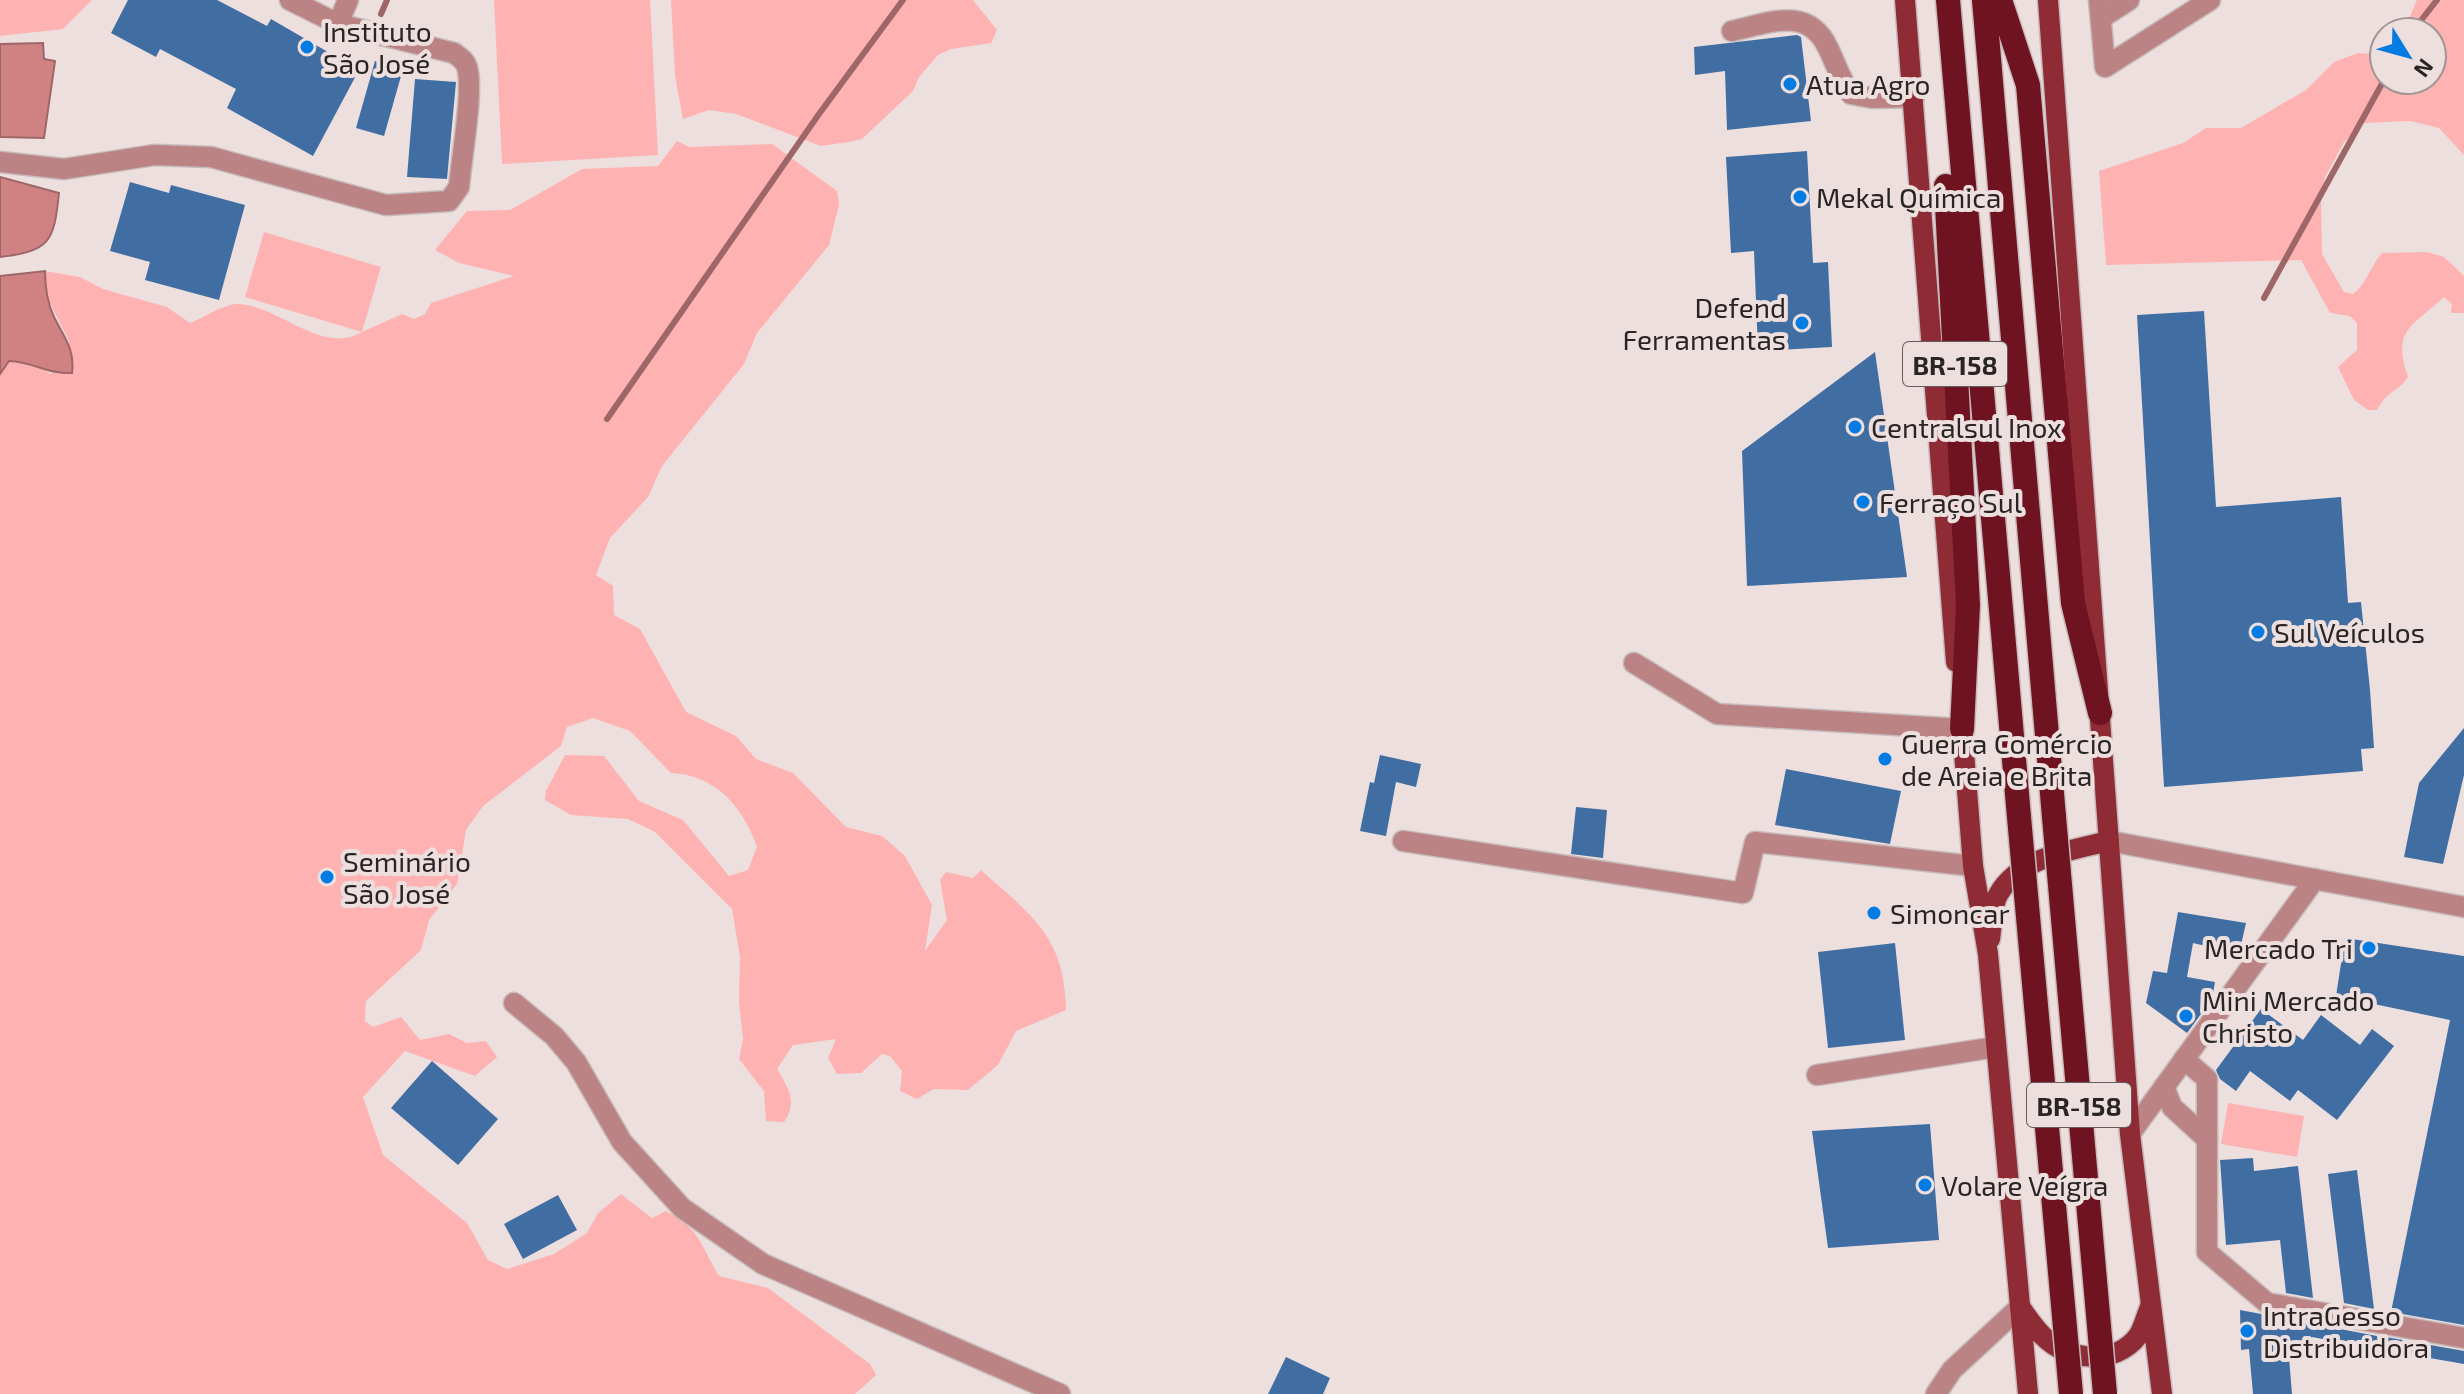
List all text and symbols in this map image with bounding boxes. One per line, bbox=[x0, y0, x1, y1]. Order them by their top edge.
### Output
place label: Instituto São José bbox=[323, 14, 432, 80]
north arrow bbox=[2368, 16, 2448, 96]
marker: Instituto São José bbox=[298, 38, 316, 56]
text: N bbox=[2410, 54, 2440, 83]
place label: Atua Agro bbox=[1806, 67, 1931, 101]
marker: Atua Agro bbox=[1781, 75, 1799, 93]
place label: Mekal Química bbox=[1816, 180, 2001, 214]
marker: Mekal Química bbox=[1791, 188, 1809, 206]
place label: Defend Ferramentas bbox=[1622, 290, 1786, 356]
marker: Defend Ferramentas bbox=[1793, 314, 1811, 332]
road number: BR-158 bbox=[1903, 342, 2007, 386]
place label: Centralsul Inox bbox=[1871, 410, 2062, 444]
marker: Centralsul Inox bbox=[1846, 418, 1864, 436]
place label: Ferraço Sul bbox=[1879, 485, 2023, 520]
marker: Ferraço Sul bbox=[1854, 493, 1872, 511]
place label: Sul Veículos bbox=[2274, 615, 2425, 649]
marker: Sul Veículos bbox=[2249, 623, 2267, 641]
place label: Guerra Comércio de Areia e Brita bbox=[1901, 726, 2113, 792]
marker: Guerra Comércio de Areia e Brita bbox=[1876, 750, 1894, 768]
place label: Seminário São José bbox=[343, 844, 471, 910]
marker: Seminário São José bbox=[318, 868, 336, 886]
place label: Simoncar bbox=[1890, 896, 2010, 930]
marker: Simoncar bbox=[1865, 904, 1883, 922]
place label: Mercado Tri bbox=[2204, 931, 2353, 965]
marker: Mercado Tri bbox=[2360, 939, 2378, 957]
place label: Mini Mercado Christo bbox=[2202, 983, 2374, 1049]
marker: Mini Mercado Christo bbox=[2177, 1007, 2195, 1025]
road number: BR-158 bbox=[2027, 1083, 2131, 1127]
place label: Volare Veígra bbox=[1941, 1168, 2108, 1202]
marker: Volare Veígra bbox=[1916, 1176, 1934, 1194]
place label: IntraGesso Distribuidora bbox=[2263, 1298, 2429, 1364]
marker: IntraGesso Distribuidora bbox=[2238, 1322, 2256, 1340]

